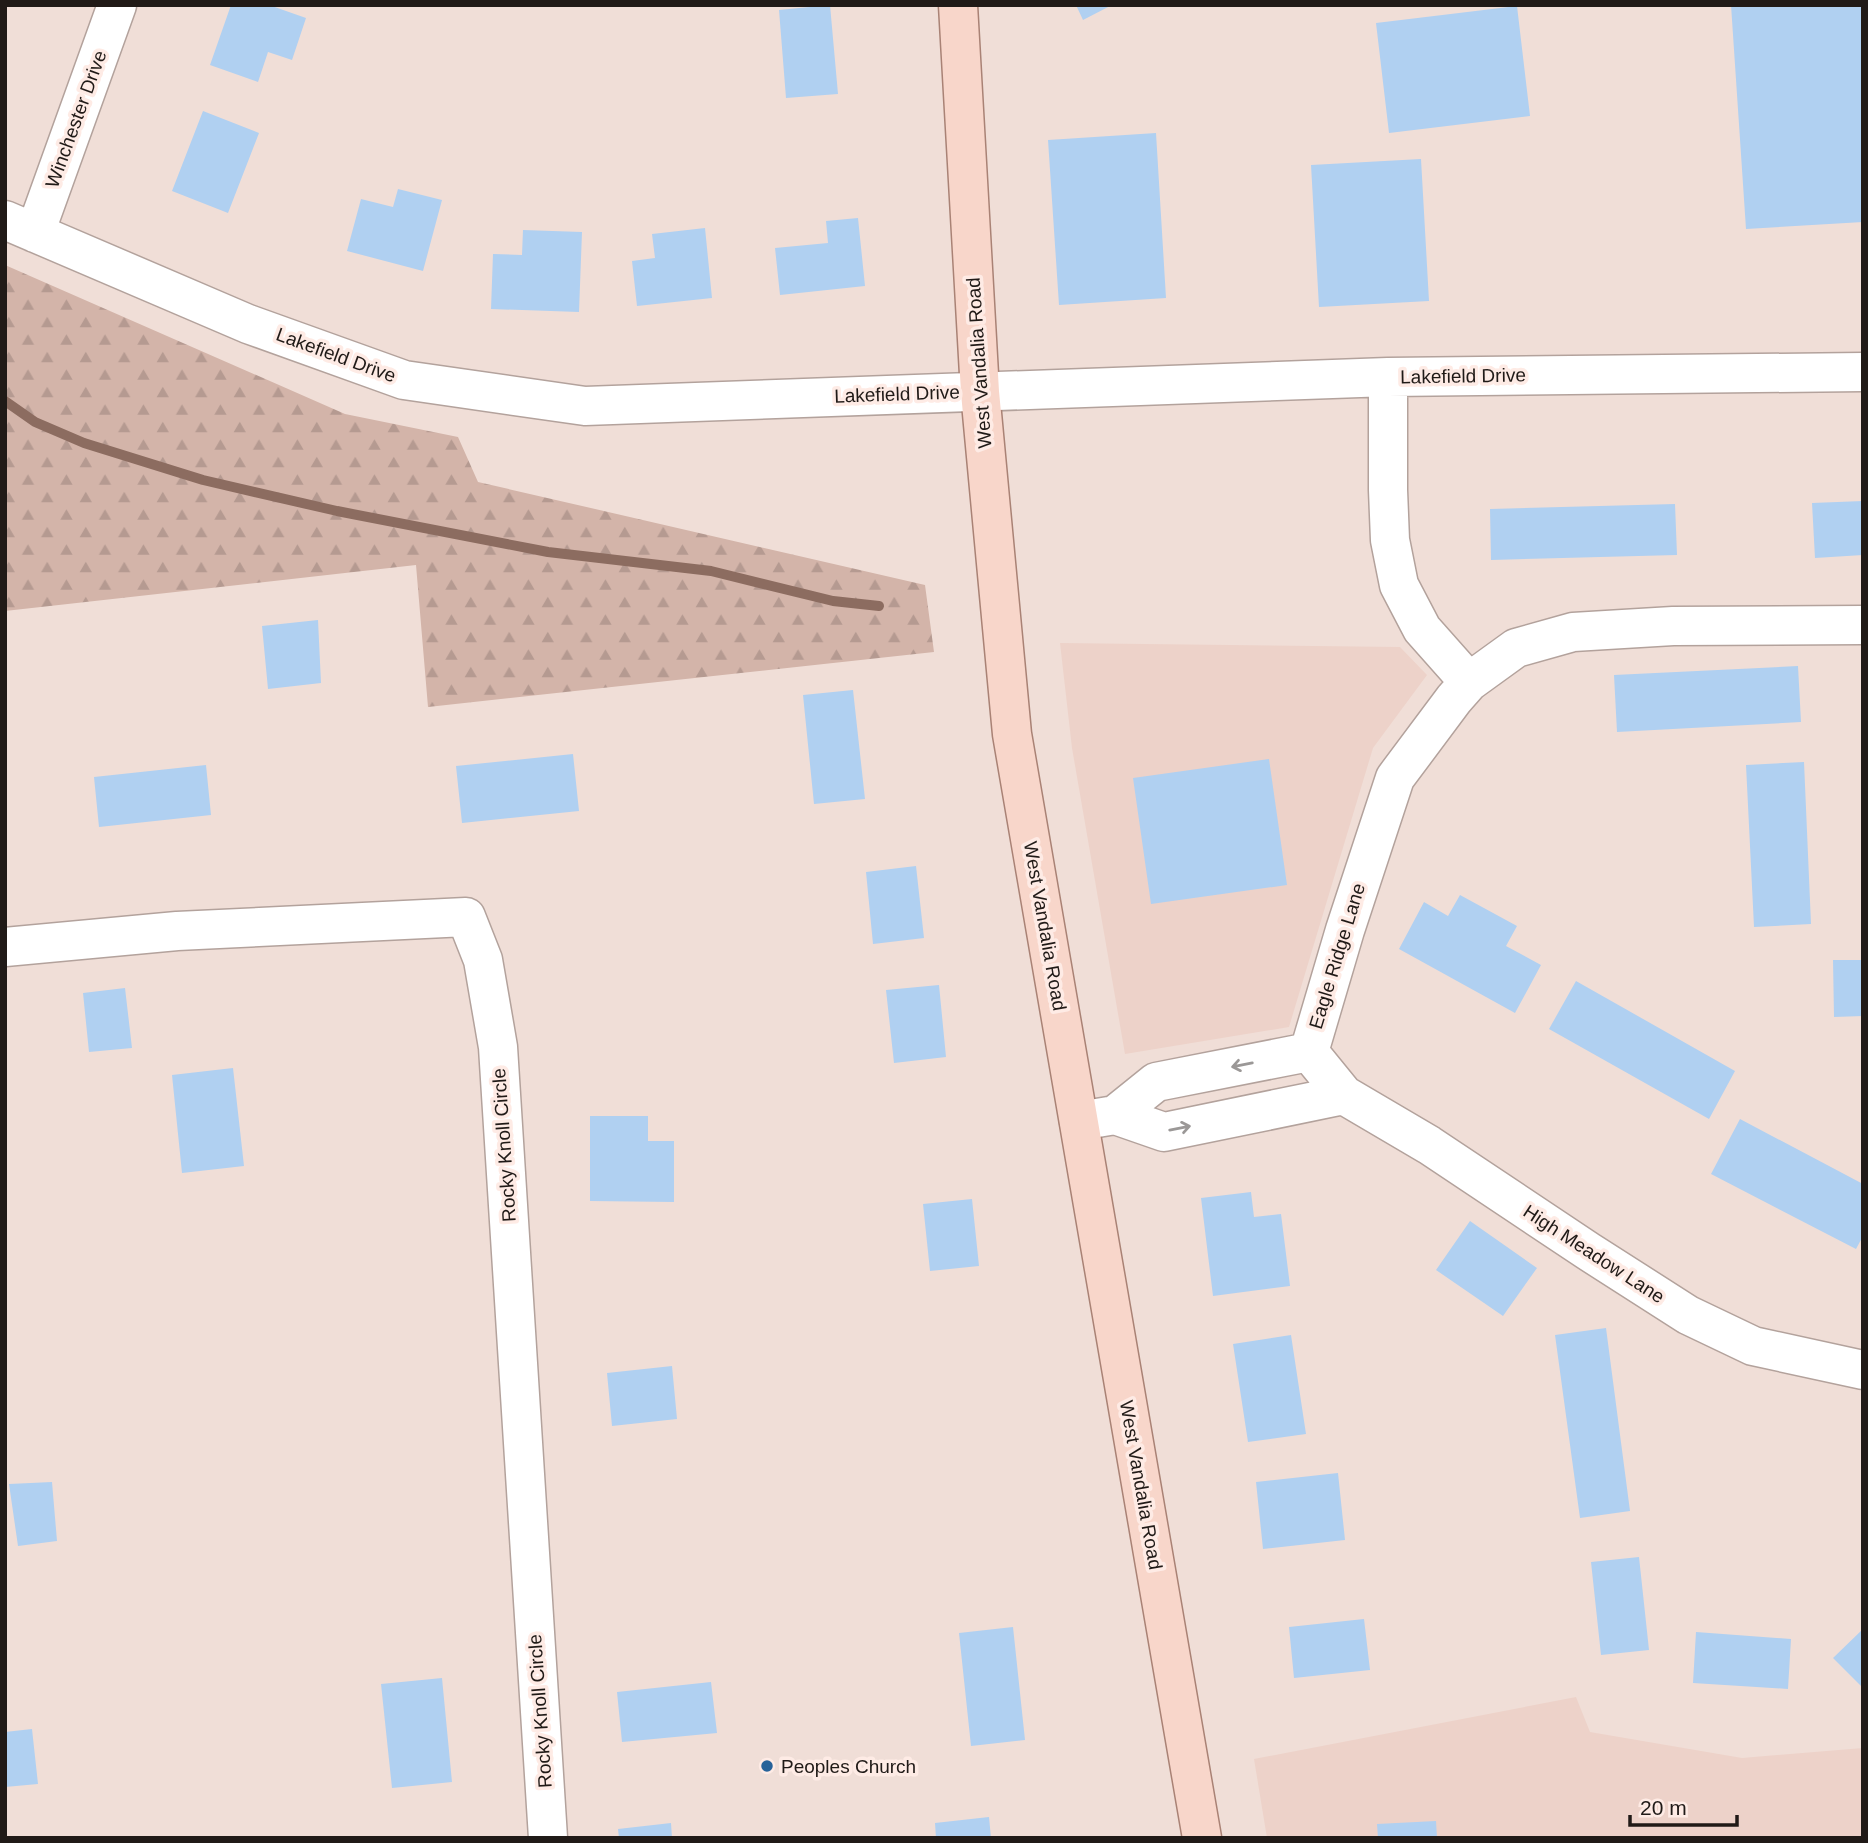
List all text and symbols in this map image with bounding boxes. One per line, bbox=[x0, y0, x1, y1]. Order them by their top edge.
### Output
street label: Winchester Drive bbox=[41, 47, 111, 191]
street label: West Vandalia Road bbox=[963, 277, 995, 449]
street label: Lakefield Drive bbox=[273, 324, 399, 386]
street label: Lakefield Drive bbox=[1400, 364, 1526, 388]
street label: Lakefield Drive bbox=[834, 381, 960, 407]
street label: West Vandalia Road bbox=[1020, 840, 1070, 1012]
street label: Eagle Ridge Lane bbox=[1305, 881, 1369, 1031]
one-way arrow bbox=[1231, 1059, 1253, 1073]
street label: Rocky Knoll Circle bbox=[488, 1067, 520, 1223]
one-way arrow bbox=[1168, 1121, 1191, 1135]
street label: High Meadow Lane bbox=[1520, 1201, 1668, 1307]
street label: West Vandalia Road bbox=[1116, 1399, 1166, 1571]
street label: Rocky Knoll Circle bbox=[524, 1633, 556, 1789]
place label: Peoples Church bbox=[781, 1756, 916, 1777]
marker: Peoples Church bbox=[759, 1758, 775, 1774]
scale bar bbox=[1630, 1784, 1737, 1828]
text: 20 m bbox=[1640, 1796, 1687, 1819]

